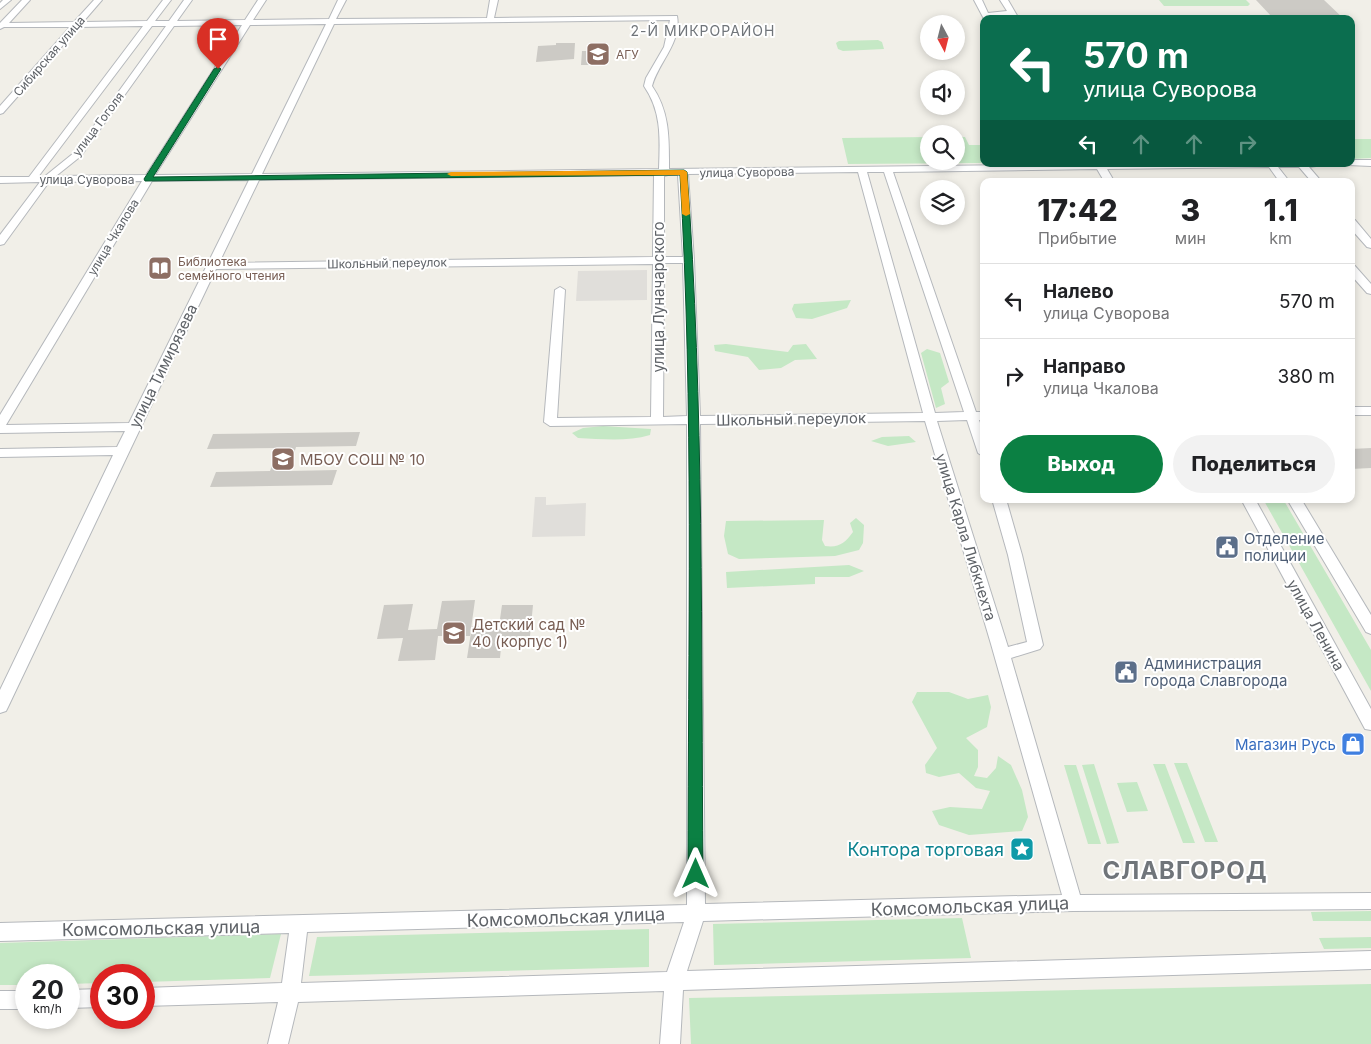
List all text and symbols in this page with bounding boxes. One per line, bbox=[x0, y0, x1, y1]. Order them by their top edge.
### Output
street label: Сибирская улица bbox=[10, 13, 88, 99]
north arrow bbox=[920, 15, 965, 60]
map controls bbox=[920, 15, 965, 225]
pin bbox=[197, 18, 239, 69]
district label: 2-Й МИКРОРАЙОН bbox=[631, 21, 775, 39]
icon: arrive bbox=[204, 25, 232, 53]
text: 570 m bbox=[1083, 34, 1189, 76]
icon: left bbox=[1000, 35, 1065, 100]
school or university icon: АГУ bbox=[585, 41, 611, 67]
place label: АГУ bbox=[616, 47, 639, 62]
button: sound bbox=[920, 70, 965, 115]
text: улица Суворова bbox=[1083, 76, 1257, 102]
street label: улица Гоголя bbox=[69, 89, 127, 159]
button: search bbox=[920, 125, 965, 170]
icon: left bbox=[1074, 130, 1102, 158]
icon: ahead bbox=[1127, 130, 1155, 158]
icon: ahead bbox=[1180, 130, 1208, 158]
icon: right bbox=[1233, 130, 1261, 158]
street label: улица Суворова bbox=[699, 164, 795, 180]
street label: улица Суворова bbox=[39, 172, 135, 187]
button: layers bbox=[920, 180, 965, 225]
text: 17:42 bbox=[1037, 192, 1118, 228]
text: 3 bbox=[1181, 192, 1200, 228]
text: 1.1 bbox=[1263, 192, 1298, 228]
street label: улица Чкалова bbox=[84, 196, 142, 278]
street label: улица Луначарского bbox=[649, 222, 668, 372]
text: Прибытие bbox=[1038, 228, 1117, 248]
text: мин bbox=[1175, 228, 1206, 248]
text: km bbox=[1269, 228, 1292, 248]
place label: Библиотека семейного чтения bbox=[178, 254, 285, 283]
street label: Школьный переулок bbox=[327, 254, 448, 272]
library icon: Библиотека семейного чтения bbox=[147, 255, 173, 281]
text: Налево bbox=[1043, 280, 1114, 303]
icon: left bbox=[1000, 287, 1028, 315]
text: 570 m bbox=[1279, 290, 1335, 313]
street label: улица Тимирязева bbox=[125, 301, 201, 431]
text: улица Суворова bbox=[1043, 303, 1170, 323]
text: Направо bbox=[1043, 355, 1126, 378]
icon: right bbox=[1000, 362, 1028, 390]
text: 380 m bbox=[1278, 365, 1335, 388]
text: улица Чкалова bbox=[1043, 378, 1159, 398]
street label: Школьный переулок bbox=[716, 408, 866, 430]
button: Выход bbox=[1000, 435, 1163, 493]
button: Поделиться bbox=[1173, 435, 1335, 493]
school or university icon: МБОУ СОШ № 10 bbox=[270, 446, 296, 472]
place label: МБОУ СОШ № 10 bbox=[300, 450, 425, 469]
street label: улица Карла Либкнехта bbox=[931, 451, 1001, 623]
place label: Отделение полиции bbox=[1244, 529, 1324, 565]
public building icon: Отделение полиции bbox=[1214, 534, 1240, 560]
street label: улица Ленина bbox=[1283, 576, 1349, 674]
place label: Детский сад № 40 (корпус 1) bbox=[472, 615, 586, 651]
school or university icon: Детский сад № 40 (корпус 1) bbox=[441, 620, 467, 646]
place label: Администрация города Славгорода bbox=[1144, 654, 1287, 690]
public building icon: Администрация города Славгорода bbox=[1113, 659, 1139, 685]
shop icon: Магазин Русь bbox=[1340, 731, 1366, 757]
place label: Магазин Русь bbox=[1235, 735, 1336, 754]
place icon: Контора торговая bbox=[1009, 836, 1035, 862]
place label: Контора торговая bbox=[847, 839, 1004, 860]
position arrow bbox=[669, 847, 721, 899]
district label: СЛАВГОРОД bbox=[1102, 856, 1268, 885]
street label: Комсомольская улица bbox=[870, 892, 1070, 920]
street label: Комсомольская улица bbox=[466, 903, 666, 931]
street label: Комсомольская улица bbox=[62, 916, 260, 940]
speed limit sign: 30 bbox=[90, 964, 155, 1029]
text: 20 bbox=[31, 975, 64, 1005]
text: km/h bbox=[33, 1001, 62, 1016]

